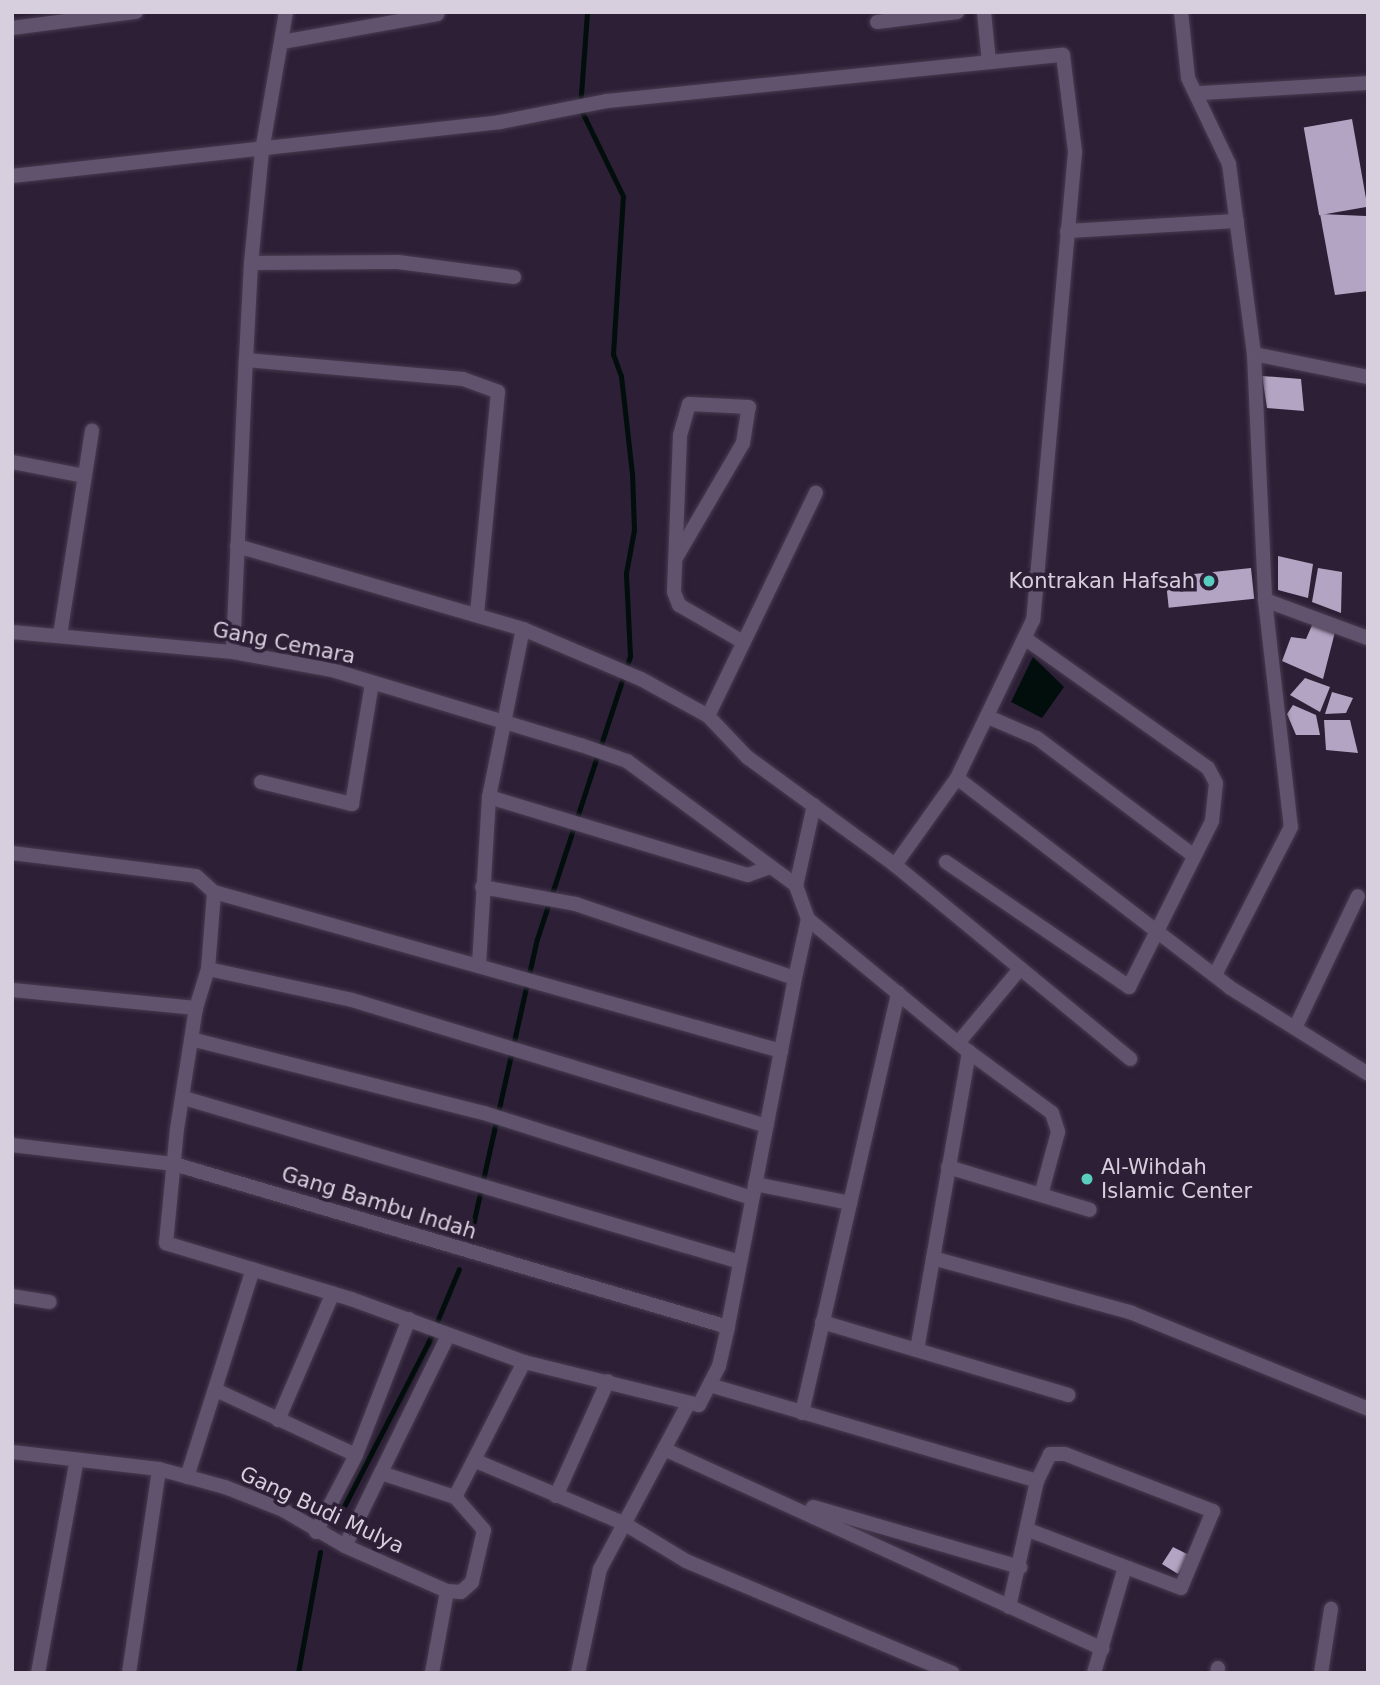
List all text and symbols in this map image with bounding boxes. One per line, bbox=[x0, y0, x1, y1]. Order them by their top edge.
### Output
place label: Kontrakan Hafsah bbox=[1009, 568, 1195, 594]
marker: Kontrakan Hafsah bbox=[1201, 573, 1217, 589]
street label: Gang Cemara bbox=[210, 617, 358, 669]
place label: Al-Wihdah Islamic Center bbox=[1101, 1154, 1252, 1204]
street label: Gang Bambu Indah bbox=[278, 1161, 480, 1245]
marker: Al-Wihdah Islamic Center bbox=[1079, 1171, 1095, 1187]
street label: Gang Budi Mulya bbox=[236, 1461, 408, 1559]

